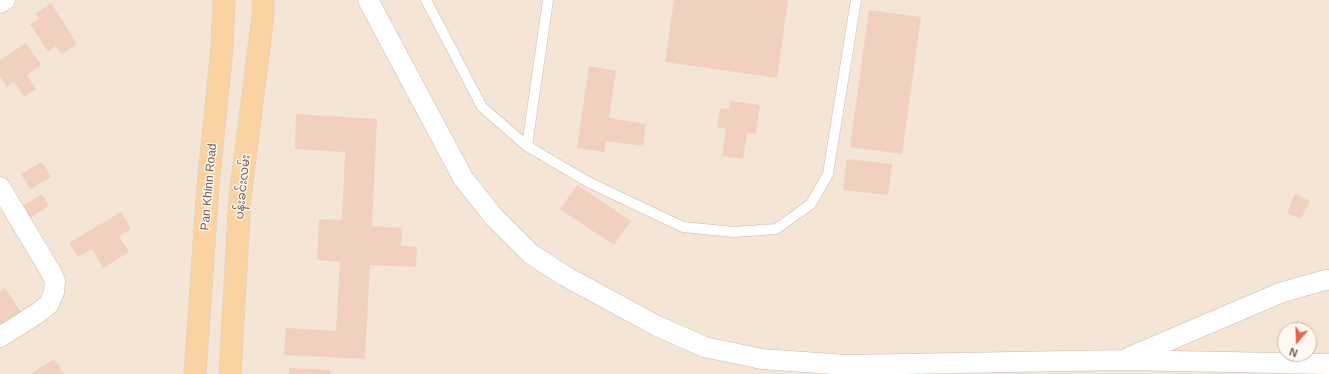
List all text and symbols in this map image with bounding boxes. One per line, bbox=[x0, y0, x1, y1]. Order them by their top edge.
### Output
street label: Pan Khinn Road bbox=[198, 143, 220, 231]
street label: ပန်းခင်းလမ်း bbox=[232, 154, 254, 220]
north arrow bbox=[1277, 322, 1317, 362]
text: N bbox=[1288, 345, 1299, 359]

